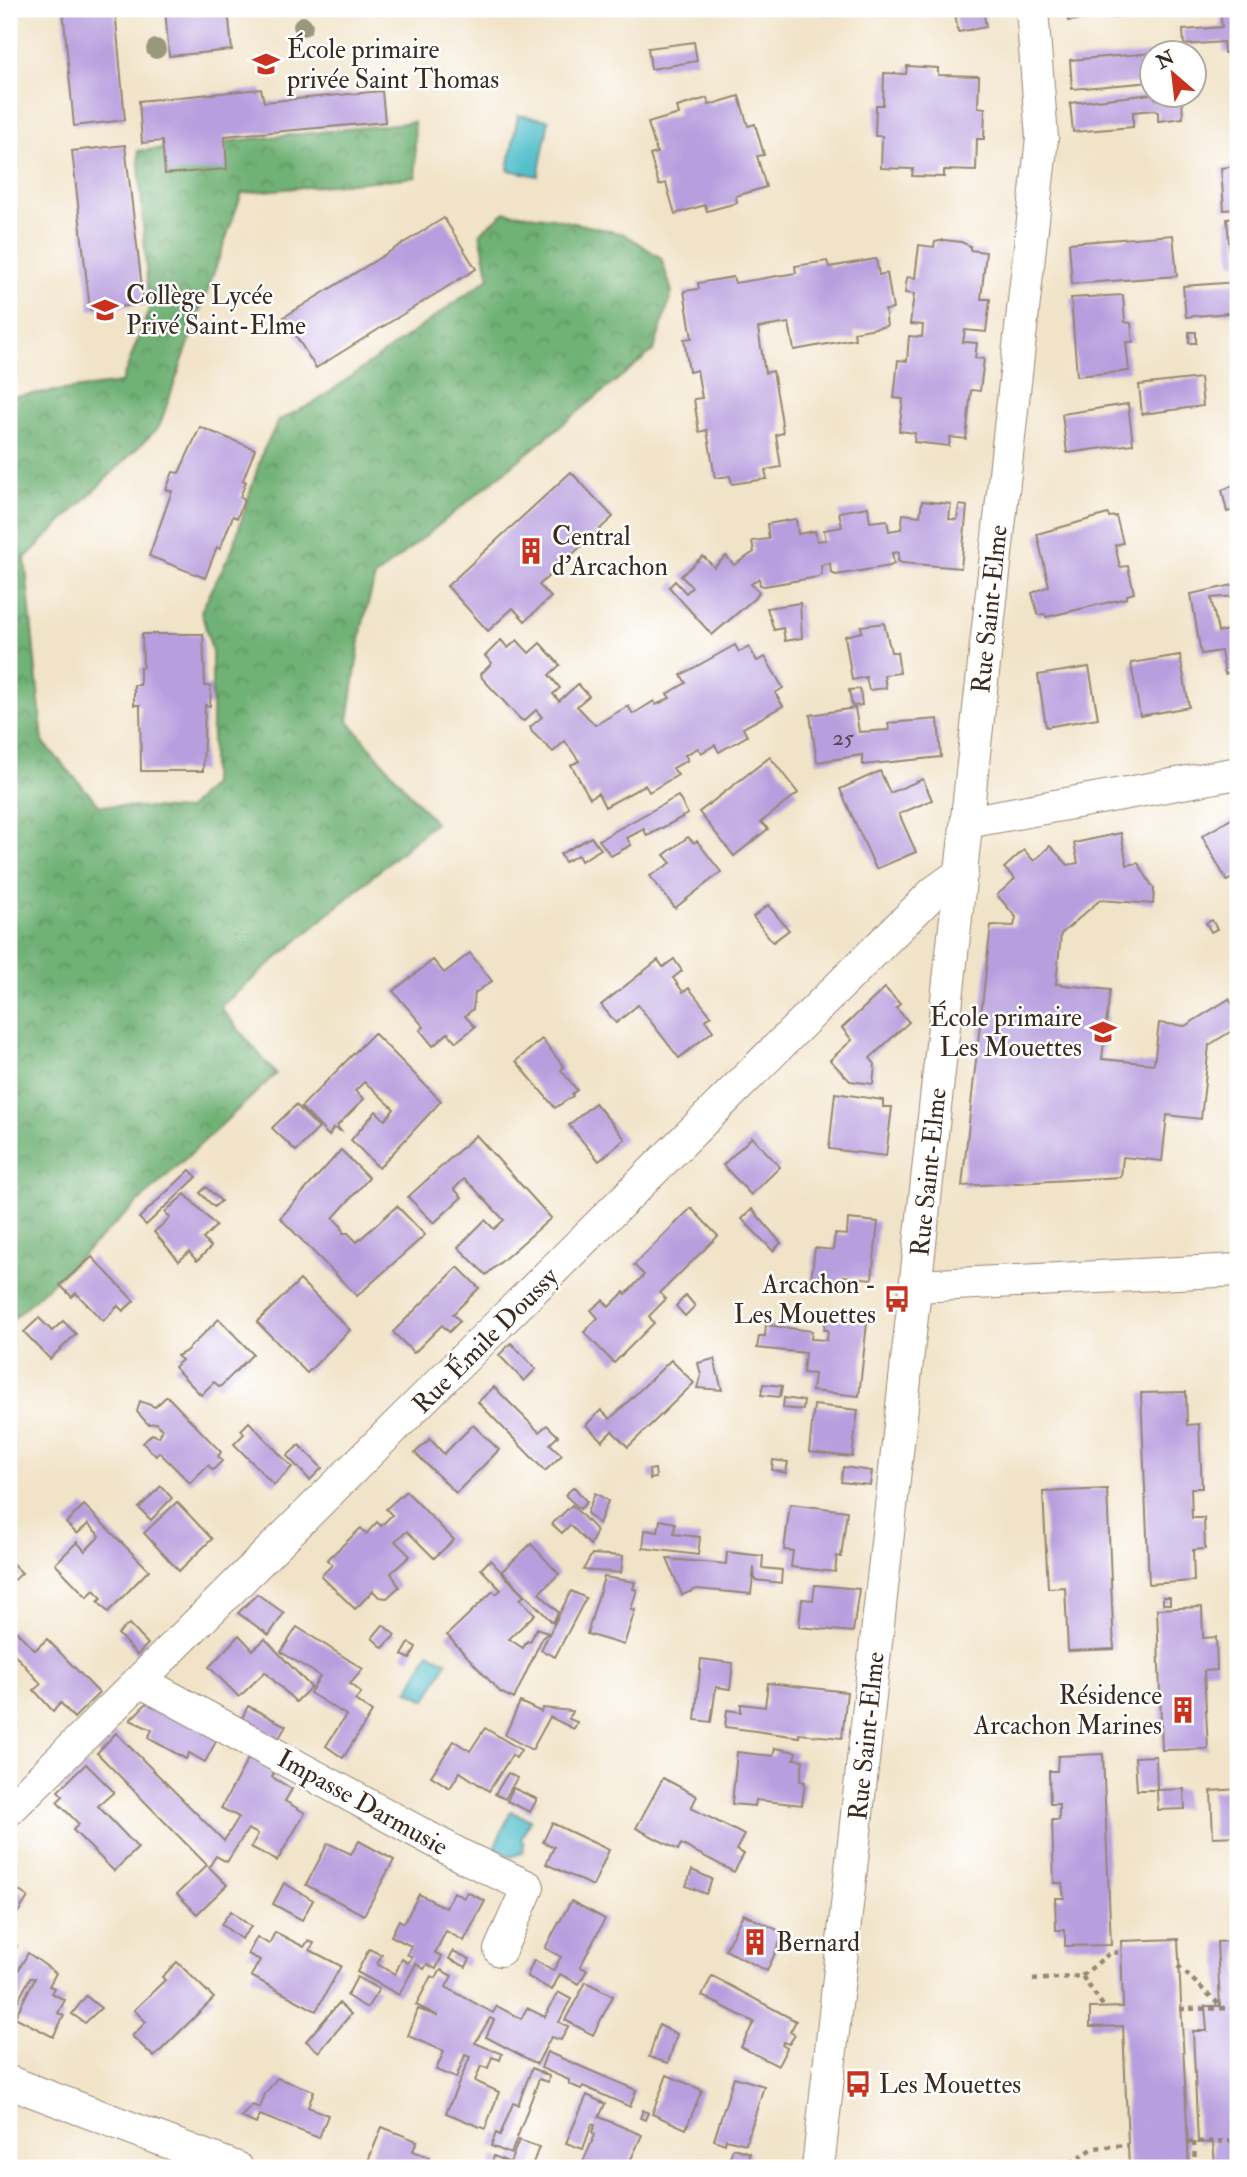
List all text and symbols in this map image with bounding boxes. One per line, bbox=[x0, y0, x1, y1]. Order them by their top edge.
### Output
place label: École primaire privée Saint Thomas bbox=[286, 32, 499, 97]
north arrow bbox=[1138, 38, 1208, 108]
text: N bbox=[1151, 45, 1180, 75]
school or university icon: École primaire privée Saint Thomas bbox=[251, 49, 281, 79]
place label: Collège Lycée Privé Saint-Elme bbox=[126, 280, 306, 342]
school or university icon: Collège Lycée Privé Saint-Elme bbox=[90, 295, 120, 325]
place label: Central d'Arcachon bbox=[552, 521, 668, 583]
street label: Rue Saint-Elme bbox=[965, 523, 1015, 695]
building icon: Central d'Arcachon bbox=[516, 536, 546, 566]
house number: 25 bbox=[832, 723, 854, 752]
place label: École primaire Les Mouettes bbox=[930, 1000, 1082, 1064]
school or university icon: École primaire Les Mouettes bbox=[1088, 1017, 1118, 1047]
street label: Rue Saint-Elme bbox=[904, 1086, 954, 1258]
street label: Rue Émile Doussy bbox=[405, 1259, 566, 1420]
place label: Arcachon - Les Mouettes bbox=[734, 1269, 876, 1331]
bus stop icon: Arcachon - Les Mouettes bbox=[882, 1284, 912, 1314]
street label: Rue Saint-Elme bbox=[842, 1650, 892, 1822]
place label: Résidence Arcachon Marines bbox=[973, 1680, 1162, 1742]
building icon: Résidence Arcachon Marines bbox=[1168, 1695, 1198, 1725]
street label: Impasse Darmusie bbox=[271, 1743, 454, 1864]
building icon: Bernard bbox=[740, 1927, 770, 1957]
place label: Bernard bbox=[776, 1927, 860, 1959]
bus stop icon: Les Mouettes bbox=[843, 2069, 873, 2099]
place label: Les Mouettes bbox=[879, 2069, 1021, 2101]

